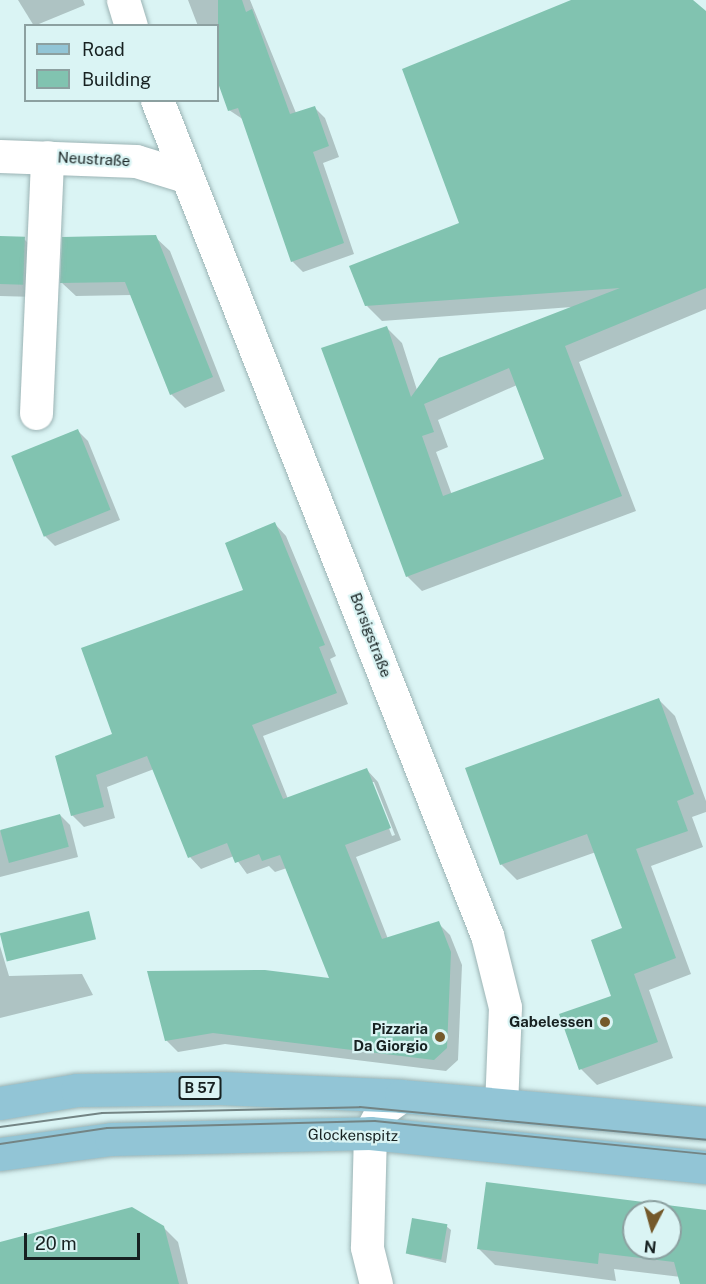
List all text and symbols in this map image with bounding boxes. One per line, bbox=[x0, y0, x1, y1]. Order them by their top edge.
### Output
legend bbox=[24, 24, 219, 102]
text: Road bbox=[82, 39, 125, 60]
text: Building bbox=[82, 69, 151, 90]
street label: Neustraße bbox=[57, 148, 131, 170]
street label: Borsigstraße bbox=[347, 590, 395, 680]
place label: Gabelessen bbox=[509, 1013, 593, 1031]
marker: Gabelessen bbox=[598, 1015, 612, 1029]
place label: Pizzaria Da Giorgio bbox=[353, 1019, 428, 1054]
marker: Pizzaria Da Giorgio bbox=[433, 1030, 447, 1044]
road number: B 57 bbox=[178, 1077, 222, 1099]
street label: Glockenspitz bbox=[308, 1125, 398, 1145]
north arrow bbox=[622, 1200, 682, 1260]
scale bar bbox=[27, 1221, 142, 1259]
text: 20 m bbox=[35, 1233, 77, 1254]
text: N bbox=[643, 1236, 657, 1257]

